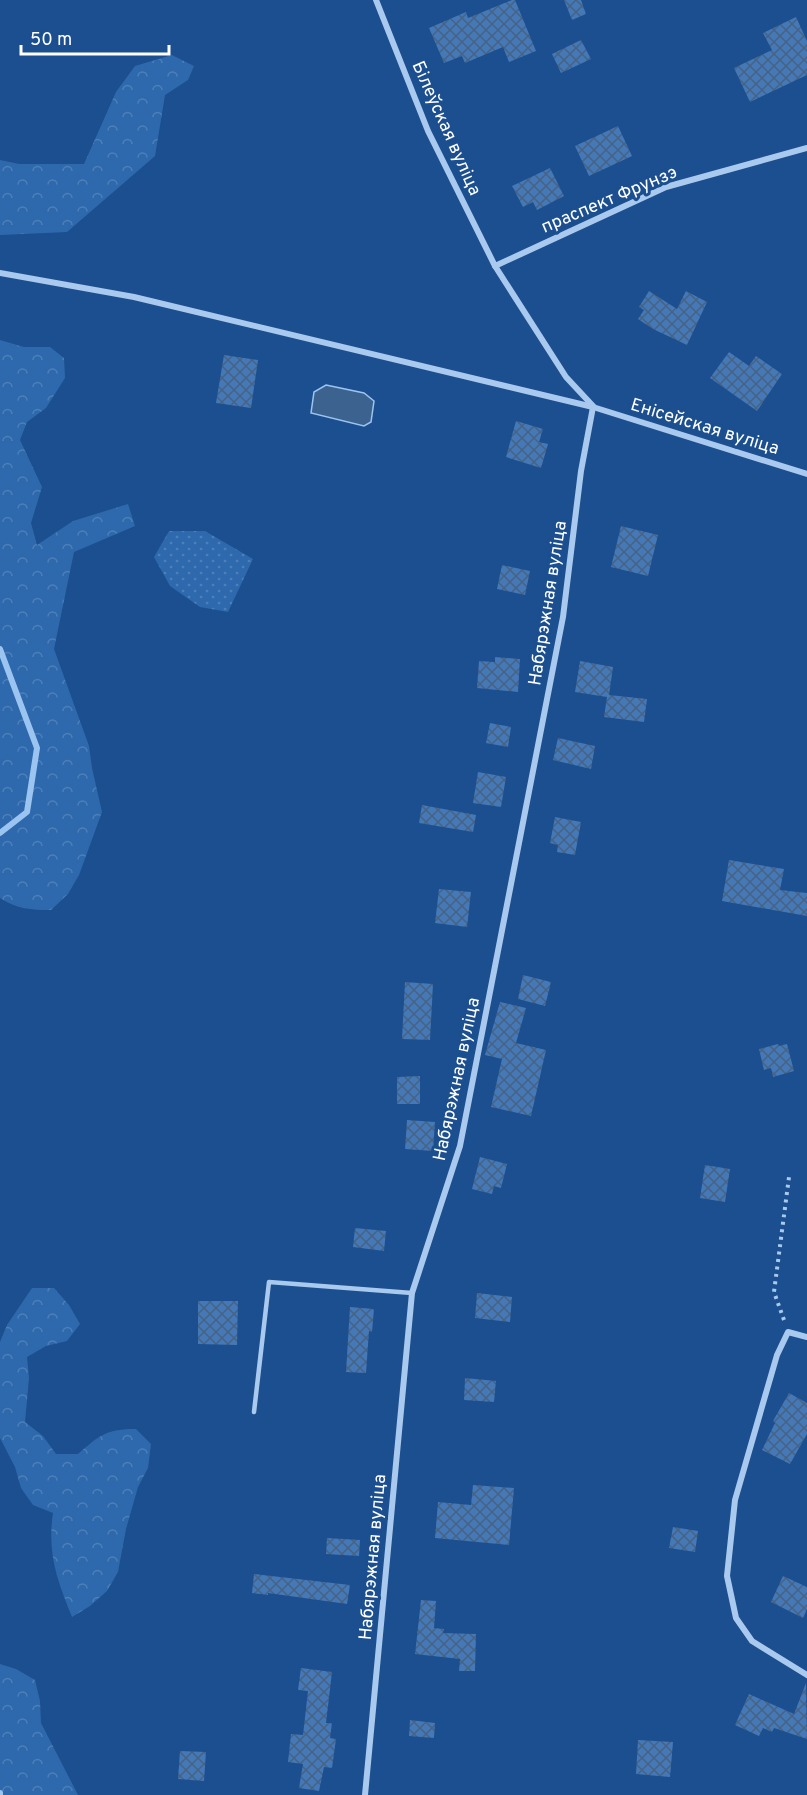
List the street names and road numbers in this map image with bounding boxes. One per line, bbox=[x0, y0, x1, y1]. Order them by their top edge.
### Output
street label: Білеўская вуліца bbox=[406, 58, 486, 200]
street label: праспект Фрунзэ bbox=[538, 161, 681, 239]
street label: Енісейская вуліца bbox=[627, 394, 782, 461]
street label: Набярэжная вуліца bbox=[524, 519, 573, 687]
street label: Набярэжная вуліца bbox=[429, 996, 486, 1163]
street label: Набярэжная вуліца bbox=[355, 1473, 392, 1641]

